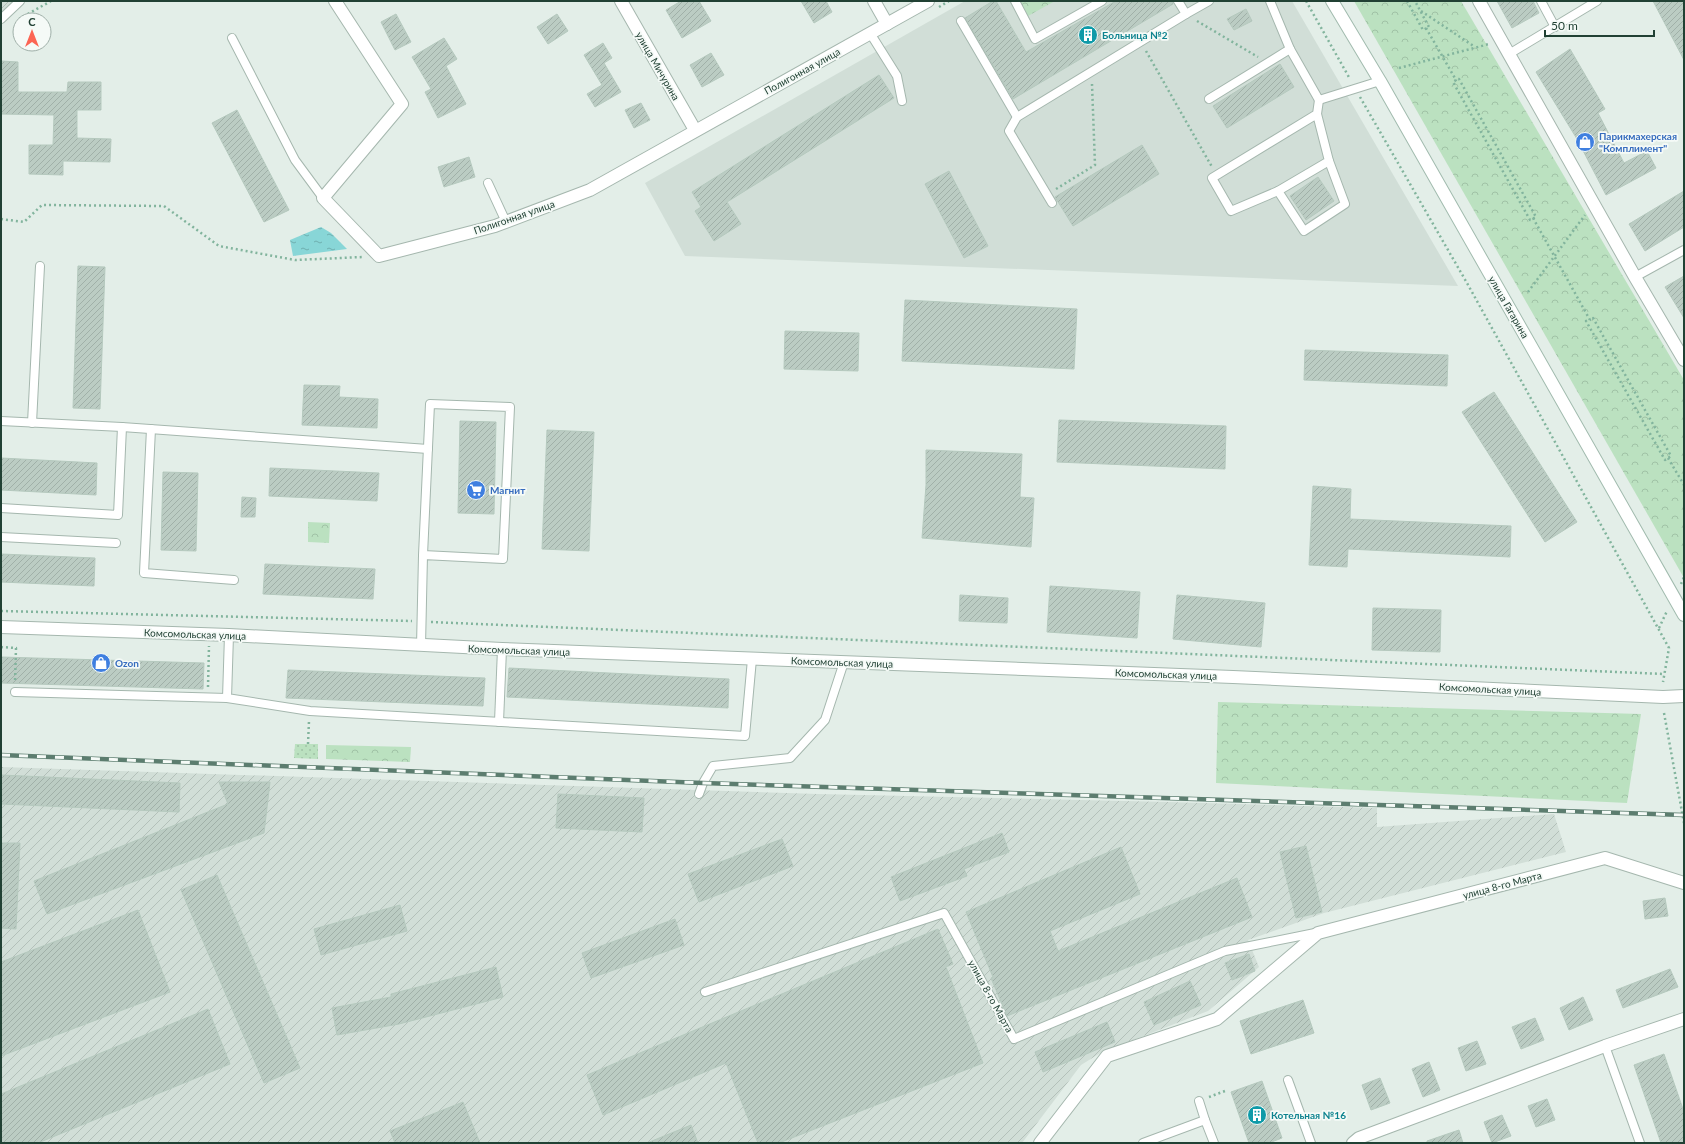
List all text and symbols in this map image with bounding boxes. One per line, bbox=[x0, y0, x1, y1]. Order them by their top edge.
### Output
north arrow bbox=[12, 12, 52, 52]
scale bar bbox=[1545, 12, 1654, 38]
text: С bbox=[28, 15, 36, 28]
text: 50 m bbox=[1551, 18, 1578, 33]
building icon: Больница №2 bbox=[1077, 24, 1099, 46]
place label: Больница №2 bbox=[1102, 29, 1168, 41]
street label: улица Мичурина bbox=[634, 30, 682, 102]
street label: Полигонная улица bbox=[762, 45, 842, 97]
place label: Парикмахерская "Комплимент" bbox=[1599, 130, 1677, 154]
shop icon: Парикмахерская "Комплимент" bbox=[1574, 131, 1596, 153]
street label: Полигонная улица bbox=[472, 197, 556, 236]
street label: улица Гагарина bbox=[1486, 274, 1532, 340]
supermarket icon: Магнит bbox=[465, 479, 487, 501]
place label: Магнит bbox=[490, 484, 526, 496]
street label: Комсомольская улица bbox=[144, 626, 246, 642]
street label: Комсомольская улица bbox=[468, 642, 570, 658]
shop icon: Ozon bbox=[90, 652, 112, 674]
street label: Комсомольская улица bbox=[791, 654, 893, 670]
place label: Ozon bbox=[115, 657, 139, 669]
street label: Комсомольская улица bbox=[1115, 666, 1217, 682]
street label: Комсомольская улица bbox=[1439, 680, 1541, 698]
street label: улица 8-го Марта bbox=[1461, 869, 1543, 901]
street label: улица 8-го Марта bbox=[966, 958, 1016, 1034]
building icon: Котельная №16 bbox=[1246, 1104, 1268, 1126]
place label: Котельная №16 bbox=[1271, 1109, 1346, 1121]

